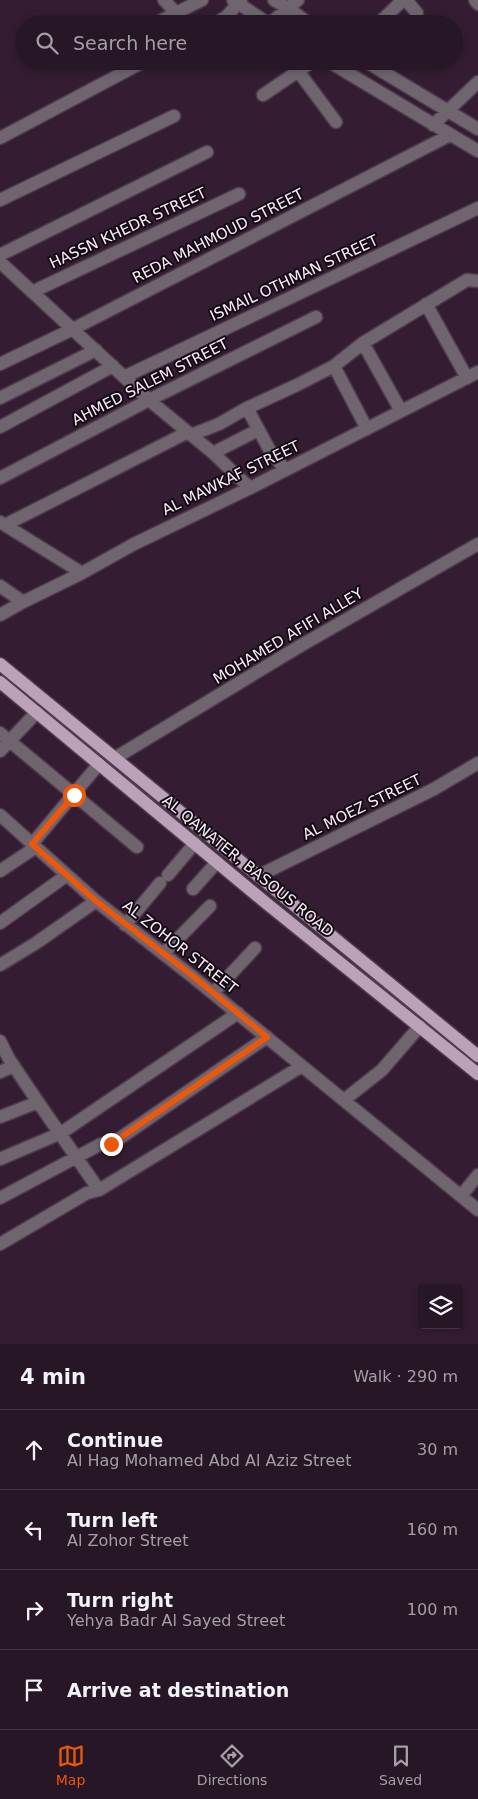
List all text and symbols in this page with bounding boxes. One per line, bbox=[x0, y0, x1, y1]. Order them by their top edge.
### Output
search box bbox=[15, 15, 463, 70]
icon: search bbox=[33, 29, 61, 57]
text: Search here bbox=[73, 32, 187, 54]
street label: HASSN KHEDR STREET bbox=[47, 183, 210, 272]
street label: REDA MAHMOUD STREET bbox=[129, 184, 307, 287]
street label: ISMAIL OTHMAN STREET bbox=[207, 231, 382, 325]
street label: AHMED SALEM STREET bbox=[69, 334, 232, 429]
street label: AL MAWKAF STREET bbox=[159, 436, 304, 519]
street label: MOHAMED AFIFI ALLEY bbox=[210, 584, 367, 688]
street label: AL MOEZ STREET bbox=[300, 770, 425, 844]
route start bbox=[63, 784, 86, 807]
street label: AL QANATER, BASOUS ROAD bbox=[159, 791, 337, 941]
street label: AL ZOHOR STREET bbox=[119, 897, 242, 998]
route end bbox=[100, 1133, 123, 1156]
map controls bbox=[418, 1284, 463, 1329]
button: layers bbox=[418, 1284, 463, 1329]
text: 4 min bbox=[20, 1365, 86, 1389]
text: Walk · 290 m bbox=[353, 1367, 458, 1386]
text: Continue bbox=[67, 1429, 163, 1451]
icon: ahead bbox=[20, 1436, 48, 1464]
text: 30 m bbox=[417, 1440, 458, 1459]
text: Al Hag Mohamed Abd Al Aziz Street bbox=[67, 1451, 351, 1470]
text: Turn left bbox=[67, 1509, 158, 1531]
icon: left bbox=[20, 1516, 48, 1544]
text: 160 m bbox=[407, 1520, 458, 1539]
text: Al Zohor Street bbox=[67, 1531, 188, 1550]
text: Turn right bbox=[67, 1589, 173, 1611]
icon: right bbox=[20, 1596, 48, 1624]
text: 100 m bbox=[407, 1600, 458, 1619]
text: Yehya Badr Al Sayed Street bbox=[67, 1611, 285, 1630]
icon: arrive bbox=[20, 1676, 48, 1704]
text: Arrive at destination bbox=[67, 1679, 289, 1701]
tab: Map bbox=[56, 1742, 85, 1788]
tab: Directions bbox=[197, 1742, 267, 1788]
tab: Saved bbox=[379, 1742, 422, 1788]

